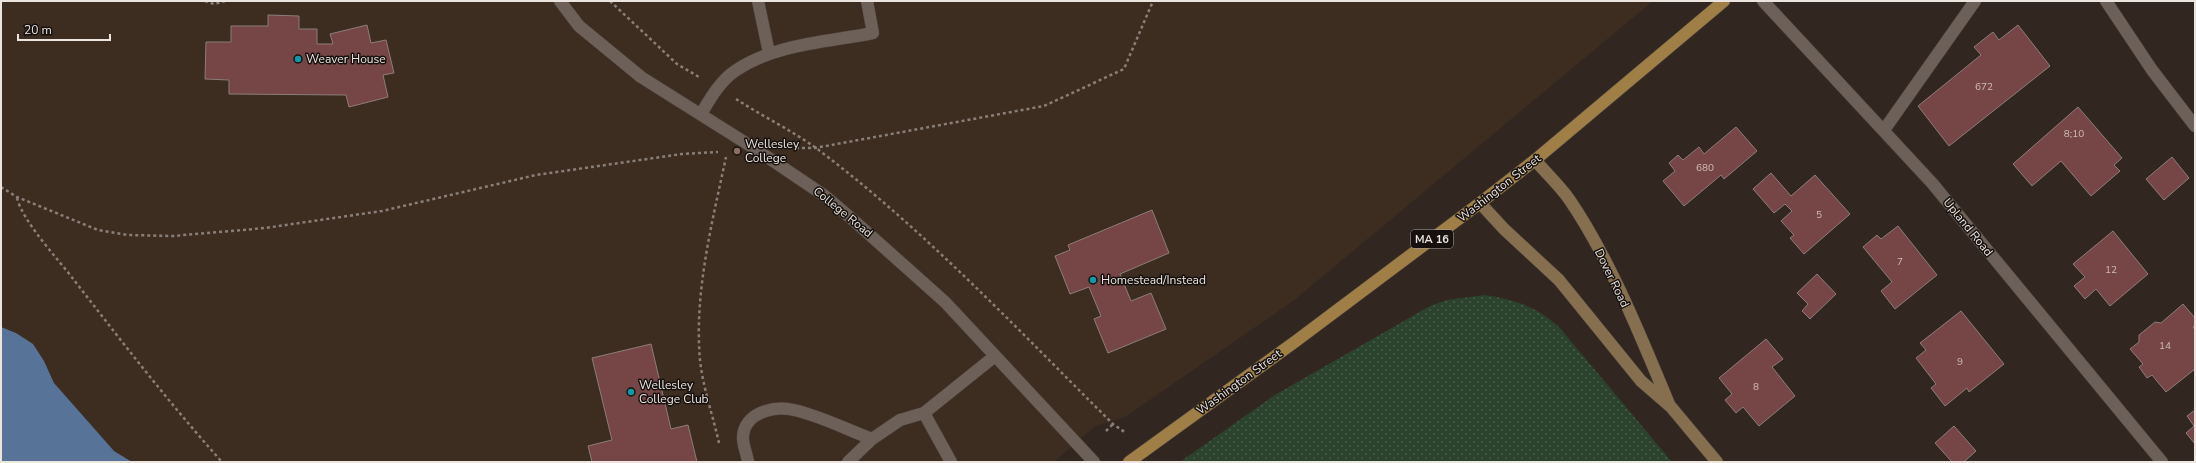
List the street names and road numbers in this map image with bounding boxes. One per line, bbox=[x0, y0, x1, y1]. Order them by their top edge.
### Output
street label: Washington Street bbox=[1454, 150, 1545, 226]
street label: College Road bbox=[810, 183, 876, 241]
street label: Upland Road bbox=[1940, 195, 1996, 259]
road number: MA 16 bbox=[1411, 230, 1453, 248]
street label: Dover Road bbox=[1591, 246, 1633, 310]
street label: Washington Street bbox=[1193, 345, 1285, 418]

